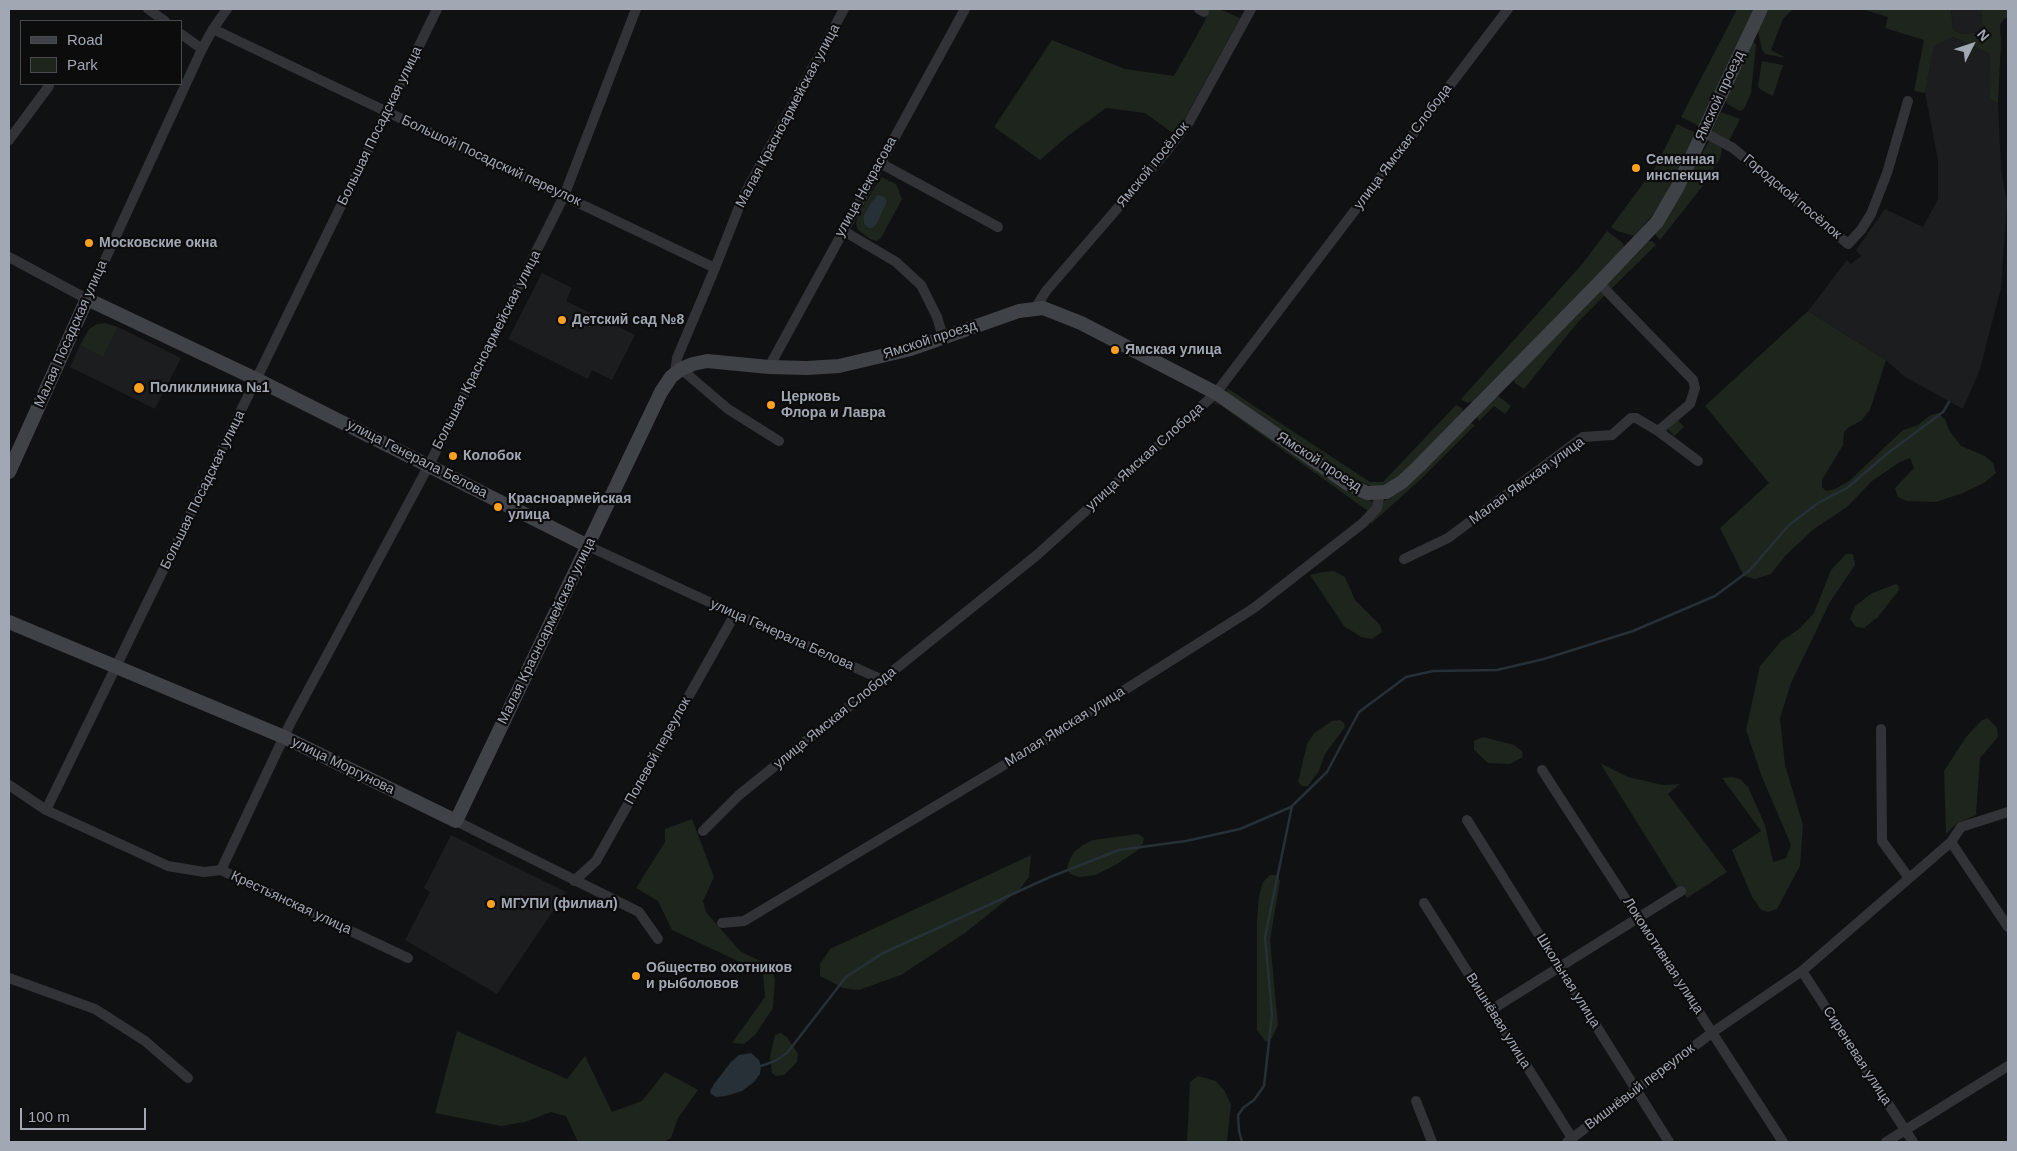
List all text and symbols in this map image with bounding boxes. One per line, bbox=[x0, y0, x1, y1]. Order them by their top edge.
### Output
legend bbox=[20, 20, 182, 85]
north arrow bbox=[1947, 20, 1997, 70]
street label: Малая Красноармейская улица bbox=[732, 21, 844, 211]
text: N bbox=[1974, 26, 1993, 44]
text: Road bbox=[67, 31, 103, 48]
street label: Большая Посадская улица bbox=[334, 44, 426, 208]
street label: Ямской проезд bbox=[1692, 48, 1748, 144]
text: Park bbox=[67, 56, 98, 73]
street label: улица Ямская Слобода bbox=[1350, 81, 1456, 213]
street label: Большой Посадский переулок bbox=[399, 112, 583, 210]
street label: Ямской посёлок bbox=[1113, 119, 1193, 211]
street label: улица Некрасова bbox=[832, 134, 900, 240]
street label: Городской посёлок bbox=[1739, 151, 1845, 243]
place label: Семенная инспекция bbox=[1646, 152, 1719, 184]
marker: Семенная инспекция bbox=[1630, 162, 1642, 174]
place label: Московские окна bbox=[99, 235, 217, 251]
marker: Московские окна bbox=[83, 237, 95, 249]
street label: Большая Красноармейская улица bbox=[429, 248, 545, 452]
street label: Малая Посадская улица bbox=[31, 258, 111, 410]
place label: Детский сад №8 bbox=[572, 312, 684, 328]
marker: Детский сад №8 bbox=[556, 314, 568, 326]
street label: Ямской проезд bbox=[881, 317, 979, 363]
place label: Ямская улица bbox=[1125, 342, 1222, 358]
marker: Ямская улица bbox=[1109, 344, 1121, 356]
place label: Поликлиника №1 bbox=[150, 380, 270, 396]
marker: Поликлиника №1 bbox=[132, 381, 146, 395]
place label: Церковь Флора и Лавра bbox=[781, 389, 885, 422]
marker: Церковь Флора и Лавра bbox=[765, 399, 777, 411]
street label: улица Ямская Слобода bbox=[1083, 400, 1207, 514]
street label: Большая Посадская улица bbox=[157, 408, 249, 572]
street label: улица Генерала Белова bbox=[344, 416, 490, 502]
street label: Ямской проезд bbox=[1274, 428, 1364, 496]
street label: Малая Ямская улица bbox=[1466, 434, 1588, 528]
place label: Колобок bbox=[463, 448, 521, 464]
marker: Колобок bbox=[447, 450, 459, 462]
place label: Красноармейская улица bbox=[508, 491, 631, 524]
marker: Красноармейская улица bbox=[492, 501, 504, 513]
street label: Малая Красноармейская улица bbox=[494, 535, 600, 727]
street label: улица Генерала Белова bbox=[708, 596, 856, 674]
street label: улица Ямская Слобода bbox=[770, 663, 900, 773]
street label: Малая Ямская улица bbox=[1002, 683, 1128, 771]
street label: Полевой переулок bbox=[622, 694, 694, 808]
street label: улица Моргунова bbox=[289, 734, 397, 798]
street label: Крестьянская улица bbox=[228, 868, 354, 938]
street label: Локомотивная улица bbox=[1619, 895, 1707, 1017]
place label: МГУПИ (филиал) bbox=[501, 896, 618, 912]
marker: МГУПИ (филиал) bbox=[485, 898, 497, 910]
street label: Школьная улица bbox=[1532, 931, 1604, 1031]
place label: Общество охотников и рыболовов bbox=[646, 960, 792, 992]
marker: Общество охотников и рыболовов bbox=[630, 970, 642, 982]
street label: Вишнёвая улица bbox=[1462, 970, 1534, 1072]
street label: Сиреневая улица bbox=[1819, 1004, 1895, 1108]
street label: Вишнёвый переулок bbox=[1582, 1040, 1698, 1134]
scale bar bbox=[22, 1098, 149, 1130]
text: 100 m bbox=[28, 1108, 70, 1125]

